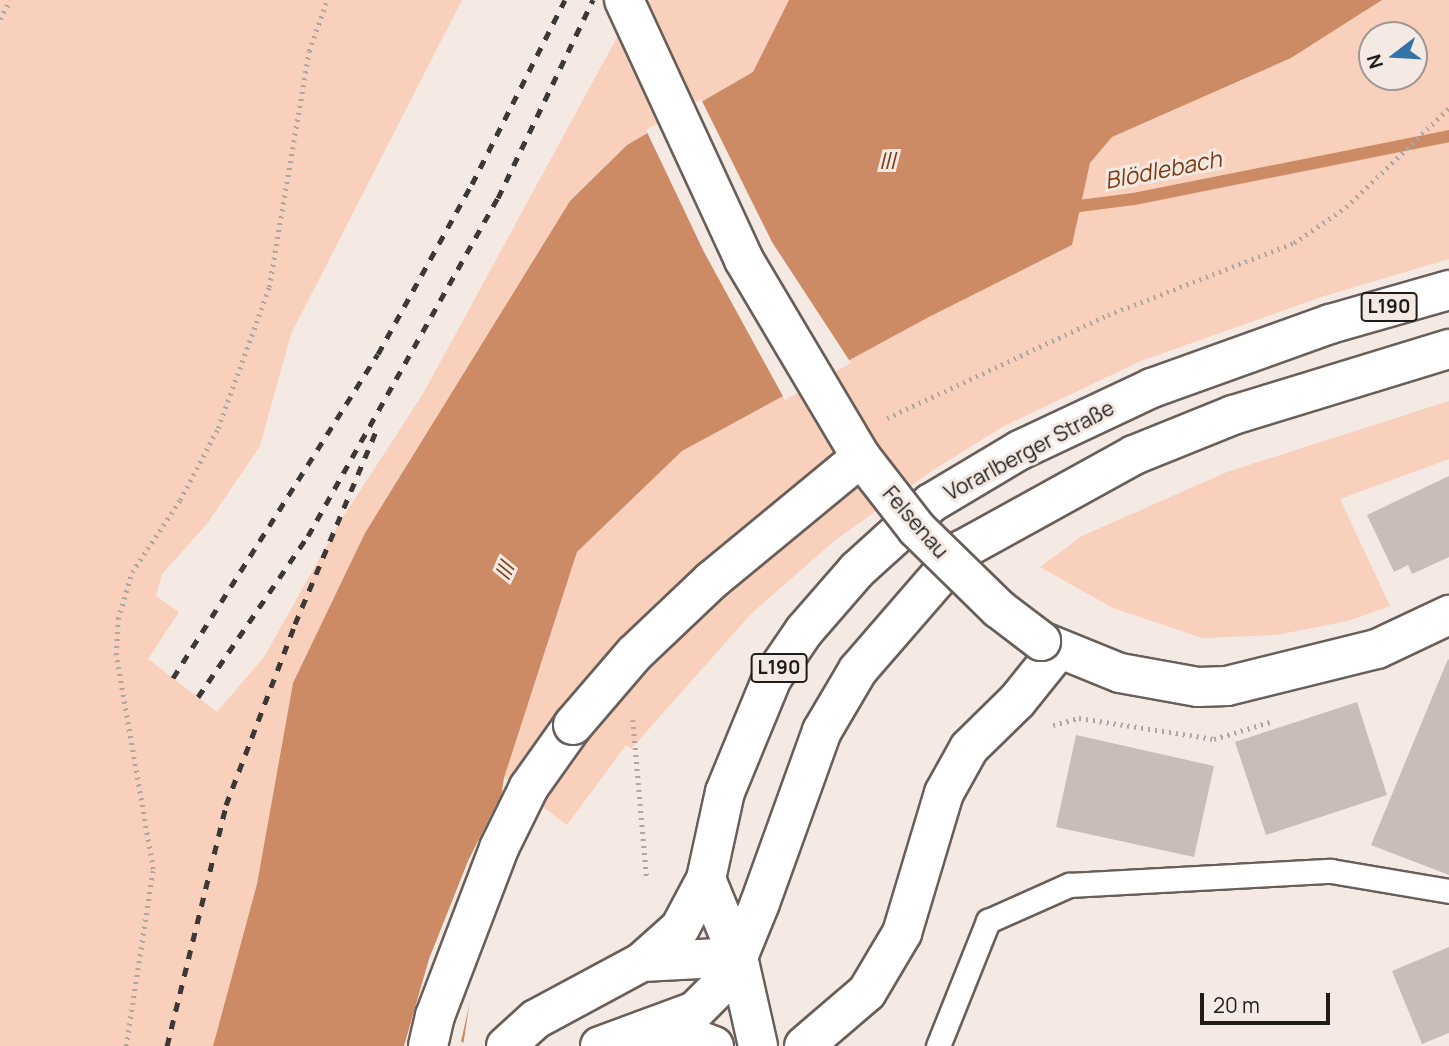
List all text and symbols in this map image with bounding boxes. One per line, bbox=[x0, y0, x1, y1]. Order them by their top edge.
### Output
north arrow bbox=[1358, 21, 1428, 91]
text: N bbox=[1360, 51, 1389, 72]
water label: Blödlebach bbox=[1102, 144, 1224, 194]
water label: Ill bbox=[879, 146, 895, 174]
road number: L190 bbox=[1359, 292, 1419, 322]
street label: Vorarlberger Straße bbox=[940, 395, 1118, 505]
street label: Felsenau bbox=[878, 481, 954, 563]
water label: Ill bbox=[488, 558, 520, 584]
road number: L190 bbox=[749, 652, 809, 684]
scale bar bbox=[1204, 979, 1334, 1023]
text: 20 m bbox=[1213, 991, 1260, 1019]

